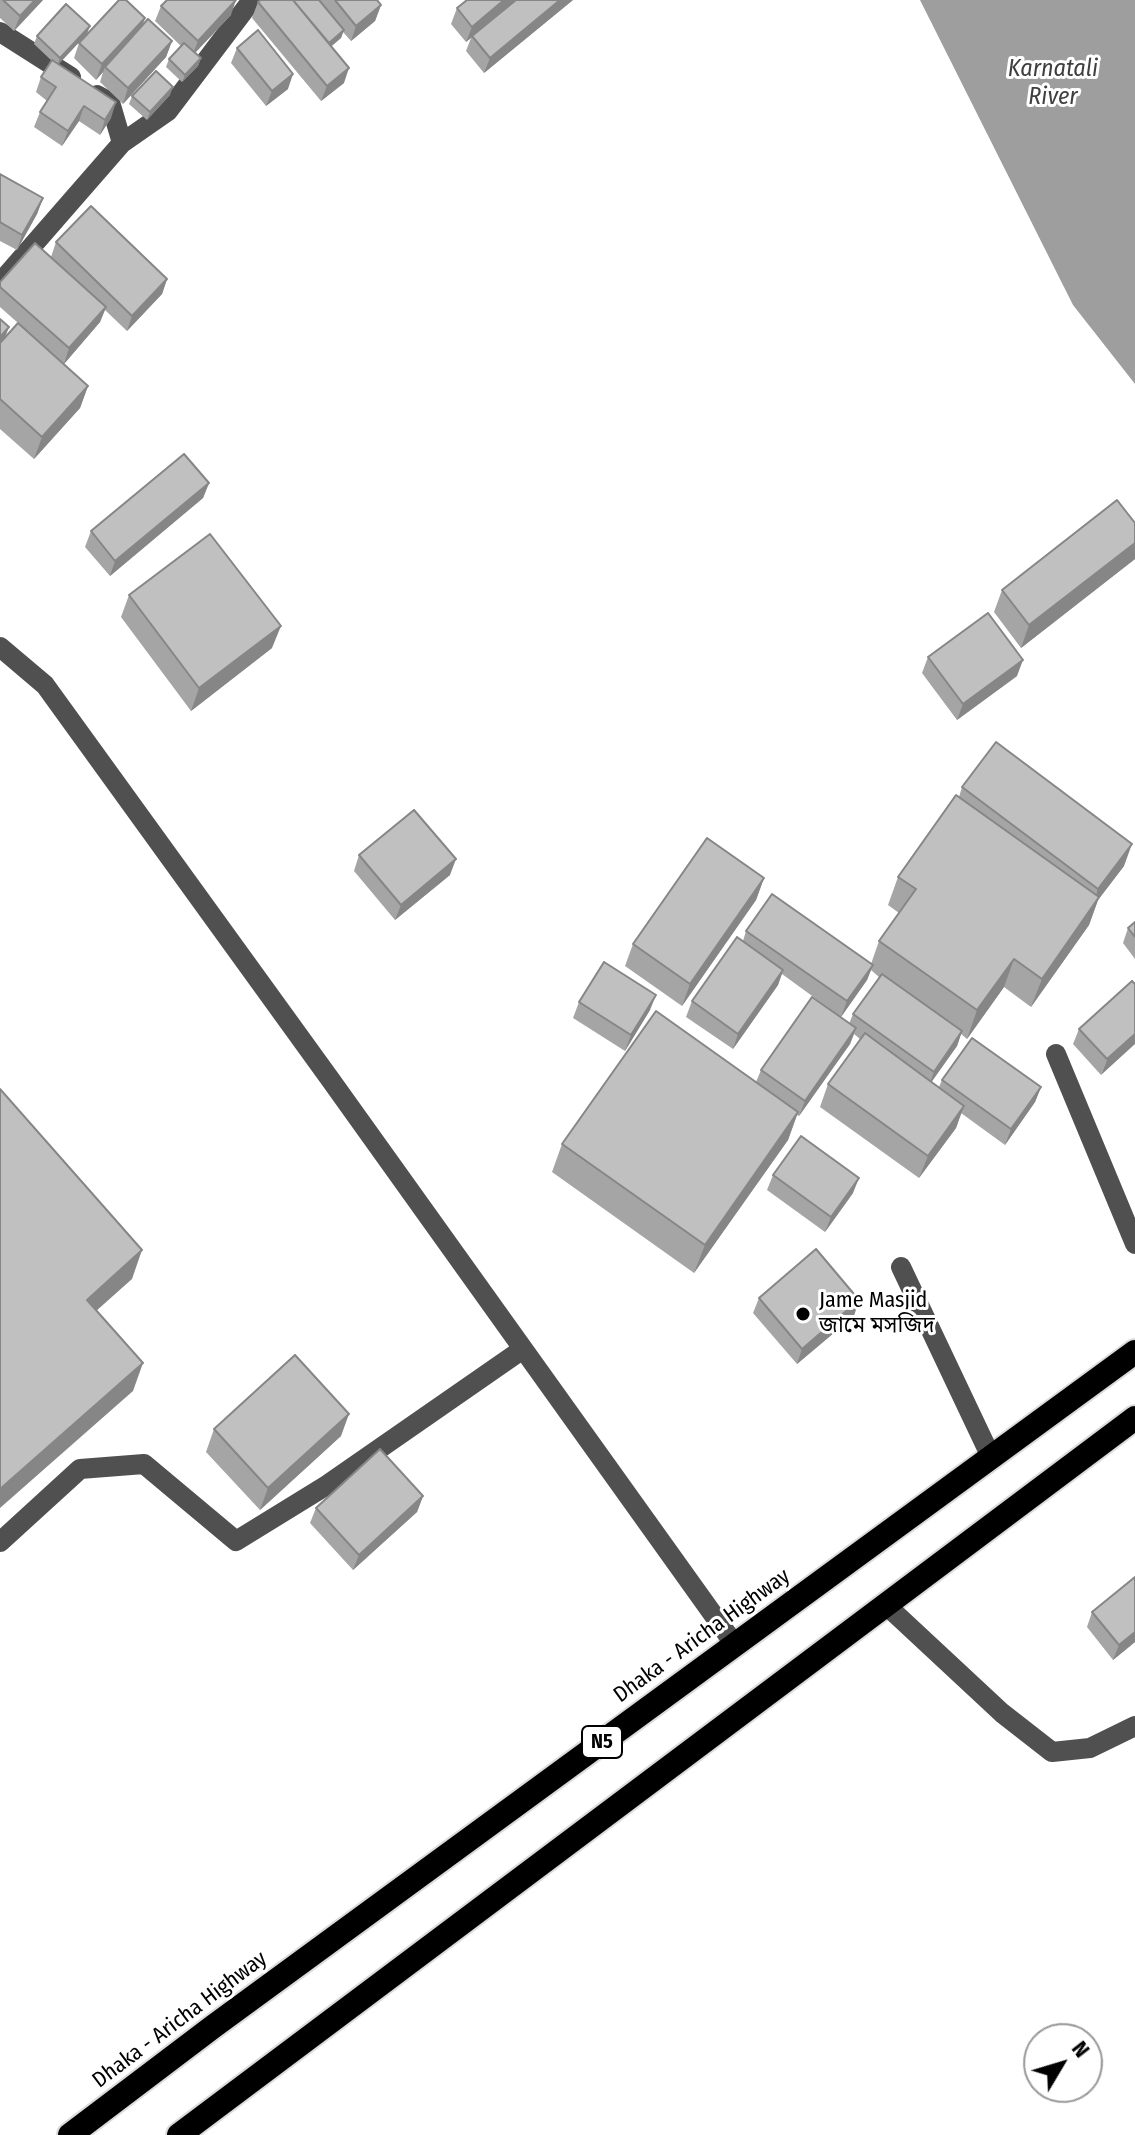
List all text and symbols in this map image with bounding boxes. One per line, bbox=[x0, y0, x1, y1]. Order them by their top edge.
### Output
water label: Karnatali River bbox=[1008, 55, 1098, 111]
place label: Jame Masjid জামে মসজিদ bbox=[819, 1288, 935, 1340]
marker: Jame Masjid জামে মসজিদ bbox=[794, 1305, 812, 1323]
street label: Dhaka - Aricha Highway bbox=[609, 1563, 795, 1709]
road number: N5 bbox=[582, 1726, 622, 1758]
street label: Dhaka - Aricha Highway bbox=[88, 1946, 272, 2094]
north arrow bbox=[1023, 2023, 1103, 2103]
text: N bbox=[1066, 2036, 1095, 2063]

